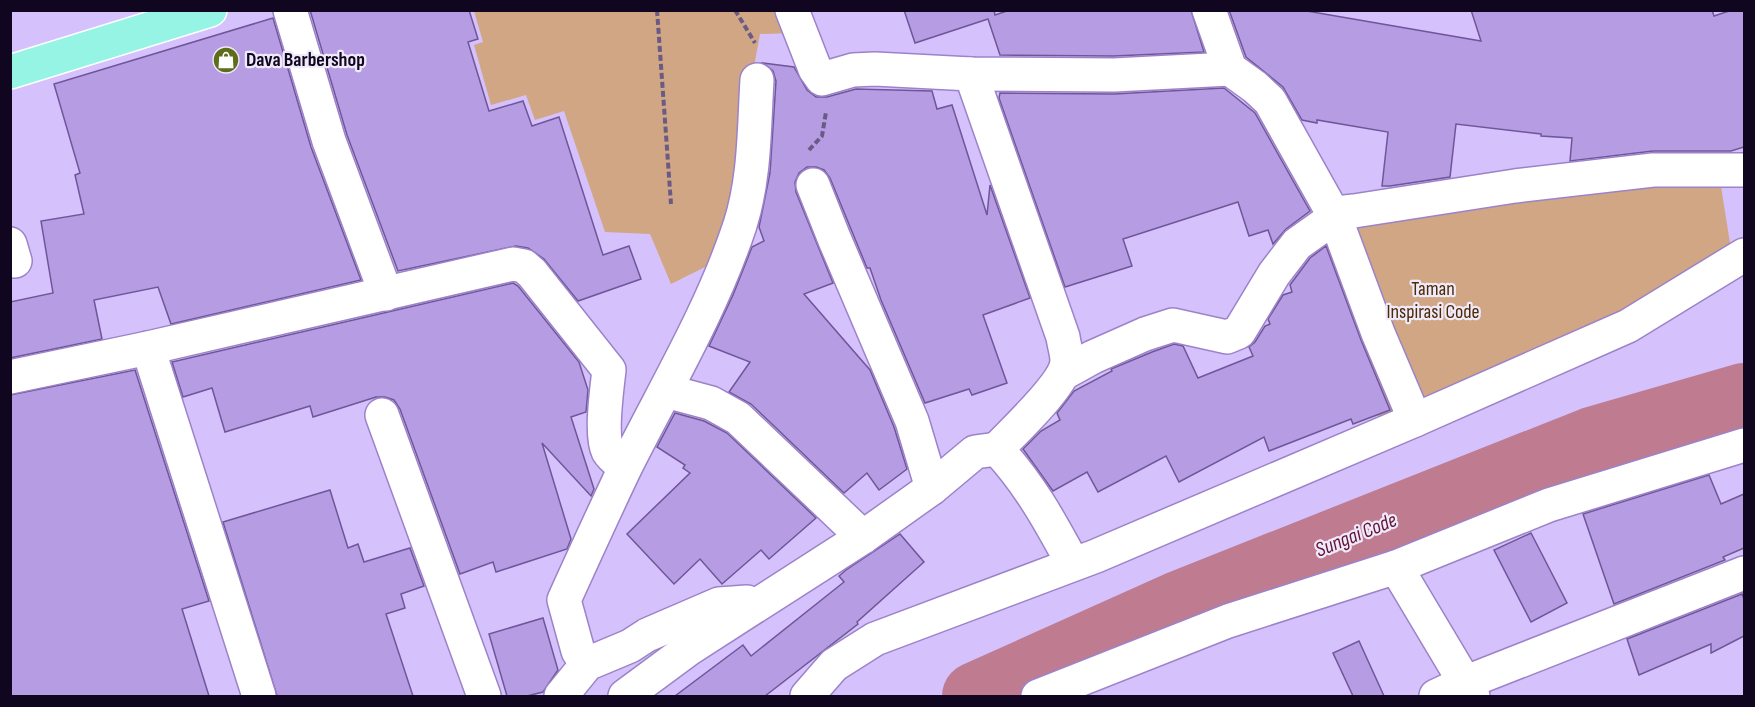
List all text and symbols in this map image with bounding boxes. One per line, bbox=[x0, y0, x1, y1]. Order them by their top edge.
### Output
shop icon: Dava Barbershop bbox=[211, 45, 241, 75]
place label: Dava Barbershop bbox=[246, 48, 365, 72]
park label: Taman Inspirasi Code bbox=[1386, 277, 1480, 324]
water label: Sungai Code bbox=[1312, 507, 1400, 563]

